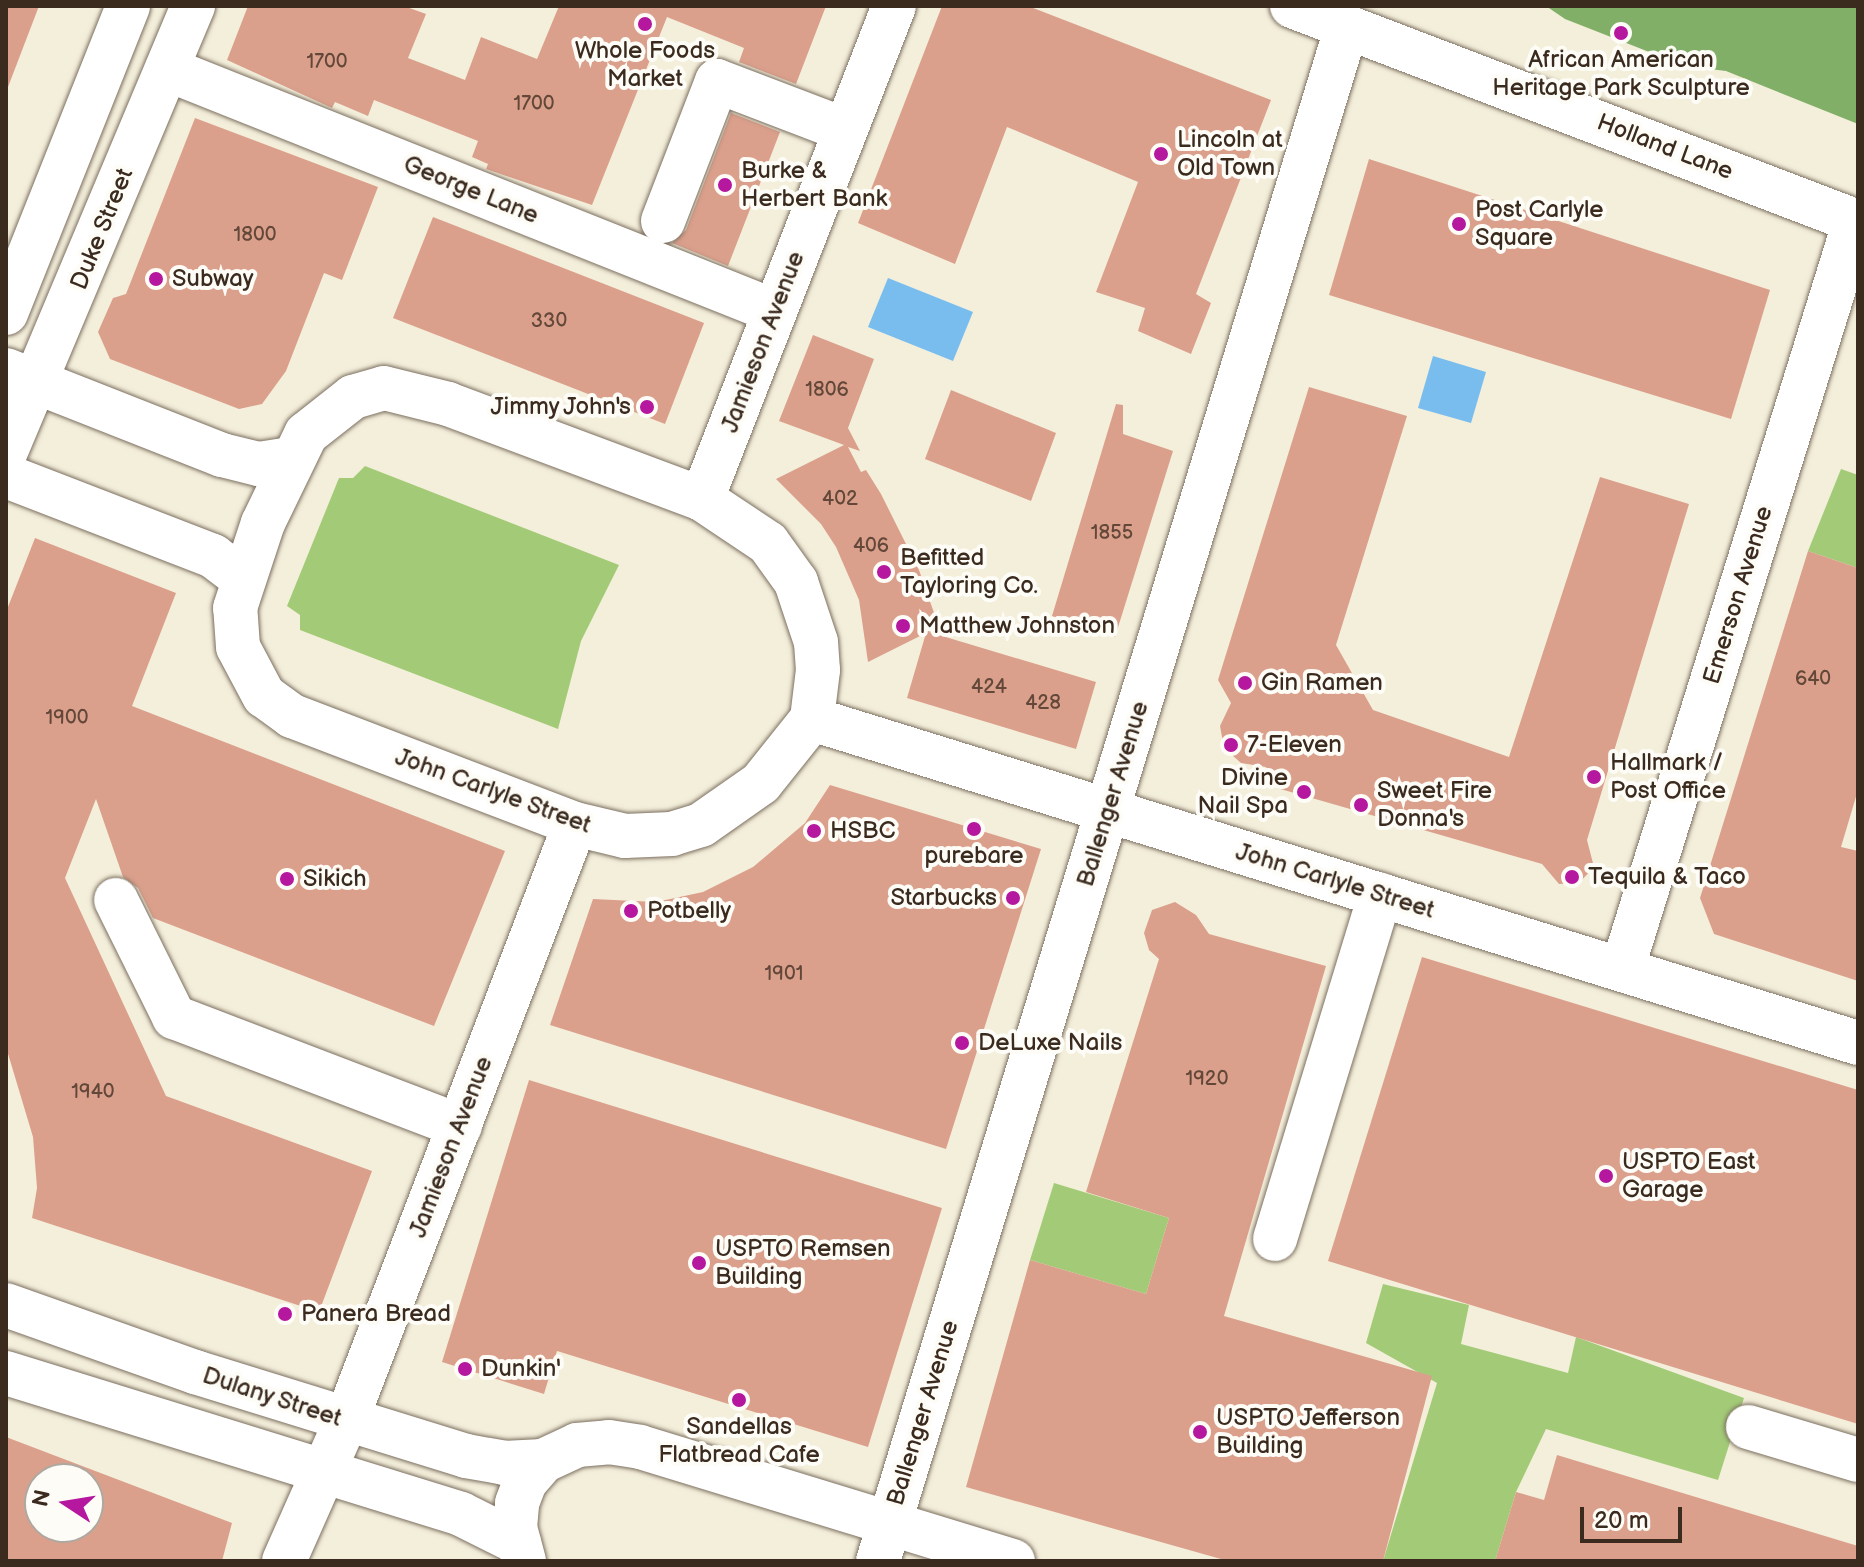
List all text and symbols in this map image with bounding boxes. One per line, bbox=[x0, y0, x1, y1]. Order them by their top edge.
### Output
marker: Whole Foods Market bbox=[636, 15, 654, 33]
marker: African American Heritage Park Sculpture bbox=[1612, 24, 1630, 42]
place label: Whole Foods Market bbox=[575, 37, 715, 93]
place label: African American Heritage Park Sculpture bbox=[1492, 46, 1750, 102]
house number: 1700 bbox=[306, 50, 348, 74]
house number: 1700 bbox=[513, 92, 555, 116]
street label: Holland Lane bbox=[1593, 108, 1737, 186]
place label: Lincoln at Old Town bbox=[1177, 126, 1283, 182]
marker: Lincoln at Old Town bbox=[1152, 145, 1170, 163]
street label: George Lane bbox=[399, 150, 543, 230]
place label: Burke & Herbert Bank bbox=[741, 157, 887, 213]
street label: Duke Street bbox=[65, 164, 139, 294]
marker: Burke & Herbert Bank bbox=[716, 176, 734, 194]
place label: Post Carlyle Square bbox=[1475, 196, 1603, 252]
marker: Post Carlyle Square bbox=[1450, 215, 1468, 233]
house number: 1800 bbox=[234, 223, 276, 247]
street label: Jamieson Avenue bbox=[715, 247, 811, 437]
place label: Subway bbox=[172, 265, 254, 293]
marker: Subway bbox=[147, 270, 165, 288]
house number: 330 bbox=[531, 309, 567, 333]
house number: 1806 bbox=[805, 378, 849, 402]
place label: Jimmy John's bbox=[488, 393, 631, 421]
marker: Jimmy John's bbox=[638, 398, 656, 416]
house number: 402 bbox=[822, 487, 858, 511]
street label: Emerson Avenue bbox=[1697, 503, 1779, 687]
house number: 1855 bbox=[1091, 521, 1133, 545]
house number: 406 bbox=[853, 534, 889, 558]
place label: Befitted Tayloring Co. bbox=[900, 544, 1038, 600]
marker: Befitted Tayloring Co. bbox=[875, 563, 893, 581]
place label: Matthew Johnston bbox=[919, 612, 1116, 640]
marker: Matthew Johnston bbox=[894, 617, 912, 635]
house number: 640 bbox=[1795, 667, 1831, 691]
place label: Gin Ramen bbox=[1261, 669, 1383, 697]
marker: Gin Ramen bbox=[1236, 674, 1254, 692]
house number: 424 bbox=[971, 675, 1007, 699]
house number: 428 bbox=[1025, 691, 1061, 715]
street label: Ballenger Avenue bbox=[1071, 698, 1155, 890]
house number: 1900 bbox=[46, 706, 88, 730]
place label: 7-Eleven bbox=[1247, 731, 1342, 759]
marker: 7-Eleven bbox=[1222, 736, 1240, 754]
street label: John Carlyle Street bbox=[391, 742, 595, 840]
place label: Hallmark / Post Office bbox=[1610, 749, 1726, 805]
place label: Divine Nail Spa bbox=[1197, 764, 1288, 820]
marker: Hallmark / Post Office bbox=[1585, 768, 1603, 786]
place label: Sweet Fire Donna's bbox=[1377, 777, 1492, 833]
marker: Divine Nail Spa bbox=[1295, 783, 1313, 801]
marker: Sweet Fire Donna's bbox=[1352, 796, 1370, 814]
place label: HSBC bbox=[830, 817, 896, 845]
marker: purebare bbox=[965, 820, 983, 838]
marker: HSBC bbox=[805, 822, 823, 840]
street label: John Carlyle Street bbox=[1232, 837, 1438, 925]
place label: purebare bbox=[925, 842, 1023, 870]
place label: Tequila & Taco bbox=[1588, 863, 1747, 891]
place label: Sikich bbox=[303, 865, 367, 893]
marker: Tequila & Taco bbox=[1563, 868, 1581, 886]
marker: Sikich bbox=[278, 870, 296, 888]
place label: Starbucks bbox=[891, 884, 997, 912]
marker: Starbucks bbox=[1004, 889, 1022, 907]
place label: Potbelly bbox=[647, 897, 731, 925]
marker: Potbelly bbox=[622, 902, 640, 920]
house number: 1901 bbox=[765, 962, 803, 986]
place label: DeLuxe Nails bbox=[978, 1029, 1122, 1057]
marker: DeLuxe Nails bbox=[953, 1034, 971, 1052]
street label: Jamieson Avenue bbox=[403, 1052, 499, 1242]
house number: 1920 bbox=[1186, 1067, 1228, 1091]
house number: 1940 bbox=[71, 1080, 115, 1104]
place label: USPTO East Garage bbox=[1622, 1148, 1755, 1204]
marker: USPTO East Garage bbox=[1597, 1167, 1615, 1185]
place label: USPTO Remsen Building bbox=[715, 1235, 891, 1291]
marker: USPTO Remsen Building bbox=[690, 1254, 708, 1272]
place label: Panera Bread bbox=[301, 1300, 451, 1328]
marker: Panera Bread bbox=[276, 1305, 294, 1323]
street label: Ballenger Avenue bbox=[881, 1317, 965, 1509]
place label: Dunkin' bbox=[481, 1355, 561, 1383]
marker: Dunkin' bbox=[456, 1360, 474, 1378]
street label: Dulany Street bbox=[198, 1361, 346, 1433]
marker: Sandellas Flatbread Cafe bbox=[730, 1391, 748, 1409]
place label: USPTO Jefferson Building bbox=[1216, 1404, 1401, 1460]
place label: Sandellas Flatbread Cafe bbox=[658, 1413, 820, 1469]
marker: USPTO Jefferson Building bbox=[1191, 1423, 1209, 1441]
north arrow bbox=[24, 1463, 104, 1543]
text: N bbox=[27, 1487, 57, 1509]
scale bar bbox=[1584, 1491, 1686, 1541]
text: 20 m bbox=[1594, 1506, 1649, 1535]

